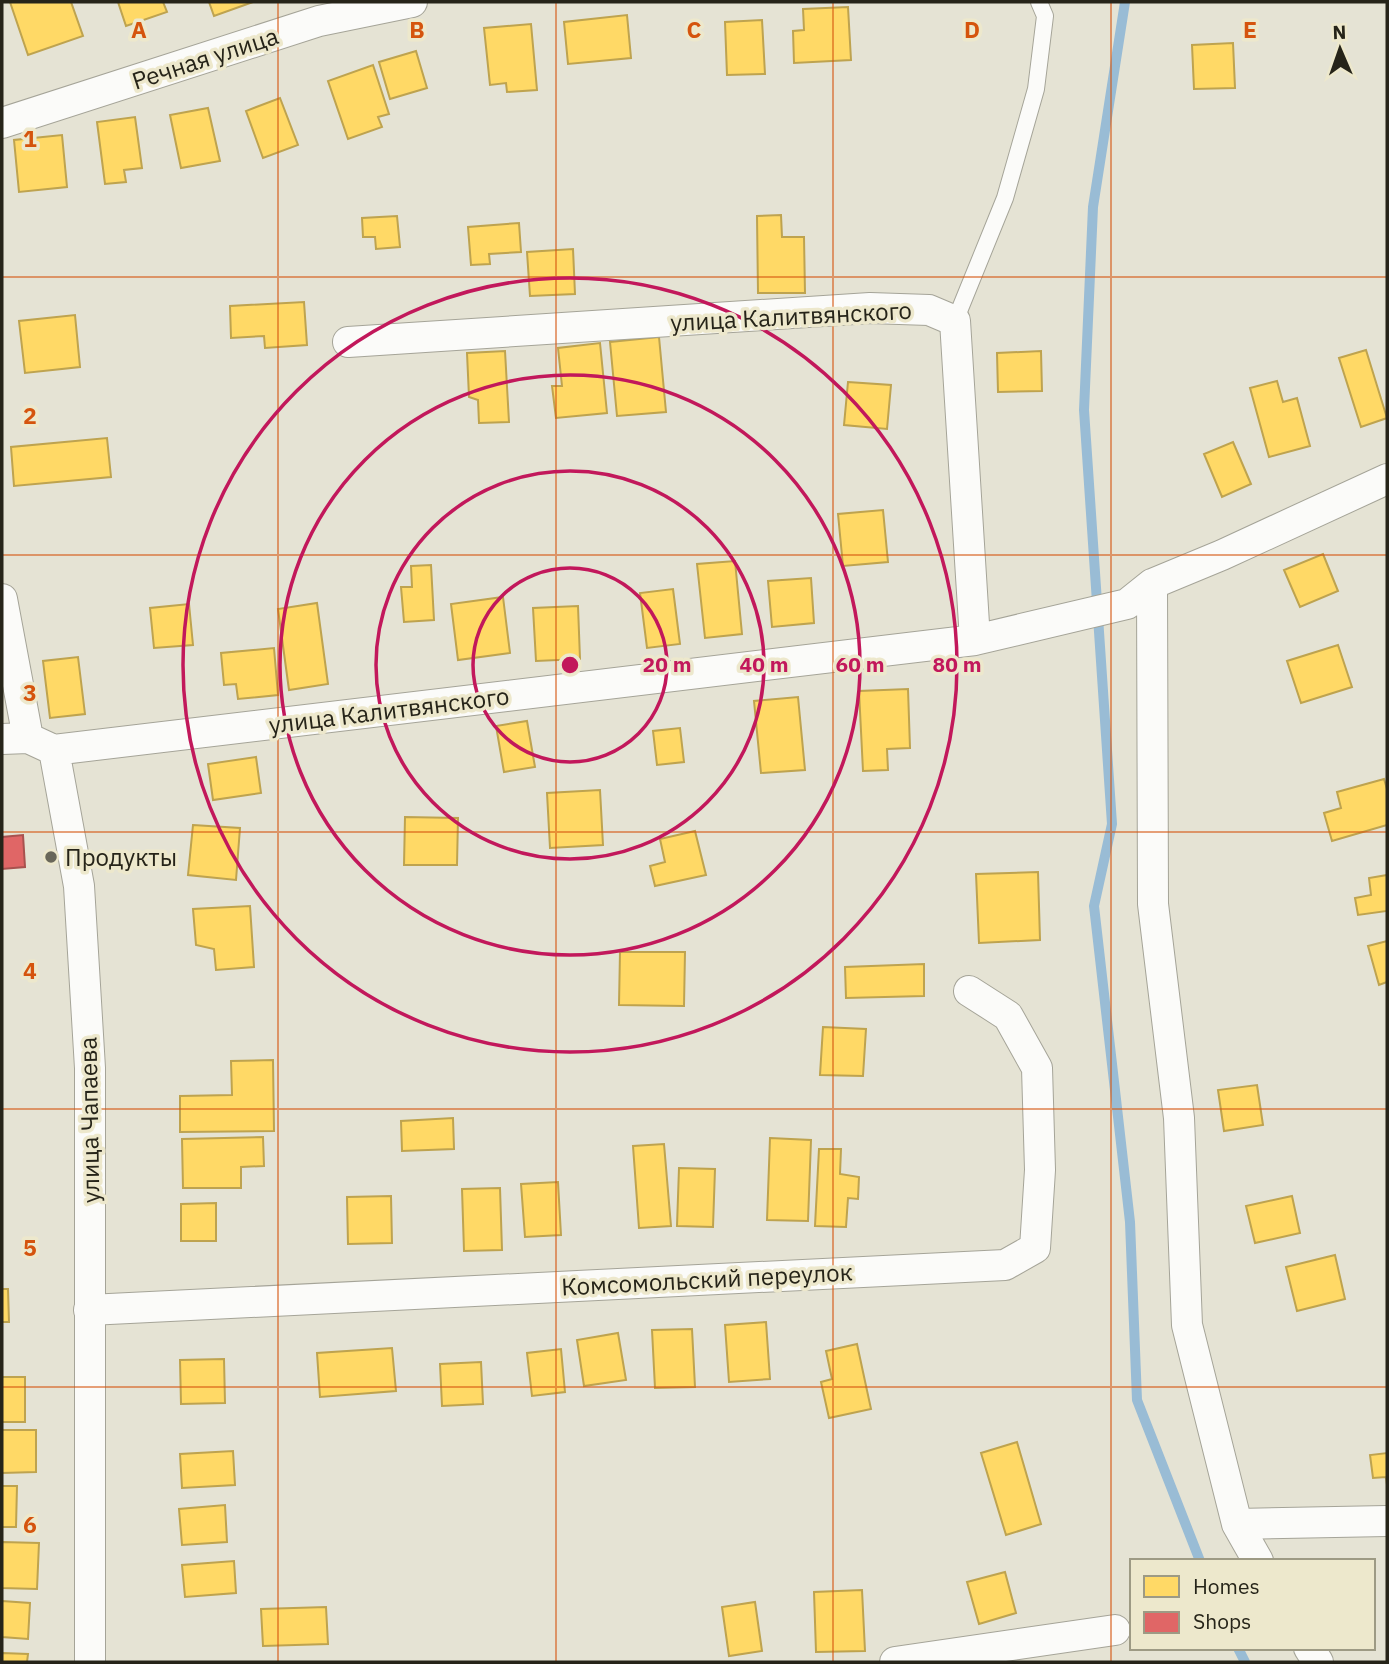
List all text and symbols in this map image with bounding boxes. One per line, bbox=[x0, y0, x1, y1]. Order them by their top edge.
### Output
text: A bbox=[131, 14, 147, 44]
text: B bbox=[409, 14, 425, 44]
text: C bbox=[687, 14, 702, 44]
text: D bbox=[964, 14, 980, 44]
text: E bbox=[1243, 14, 1257, 44]
north arrow bbox=[1305, 14, 1375, 84]
street label: Речная улица bbox=[128, 19, 282, 97]
text: N bbox=[1332, 20, 1347, 44]
text: 1 bbox=[23, 123, 37, 153]
street label: улица Калитвянского bbox=[669, 294, 913, 338]
text: 2 bbox=[23, 400, 37, 430]
text: 20 m bbox=[643, 650, 691, 678]
text: 40 m bbox=[740, 650, 788, 678]
text: 60 m bbox=[836, 650, 884, 678]
text: 80 m bbox=[933, 650, 981, 678]
centre of rings bbox=[558, 653, 582, 677]
text: 3 bbox=[23, 677, 37, 707]
street label: улица Калитвянского bbox=[267, 679, 511, 741]
place label: Продукты bbox=[65, 841, 177, 873]
marker: Продукты bbox=[43, 849, 59, 865]
text: 4 bbox=[23, 955, 37, 985]
street label: улица Чапаева bbox=[72, 1036, 106, 1203]
text: 5 bbox=[23, 1232, 37, 1262]
street label: Комсомольский переулок bbox=[560, 1255, 854, 1303]
text: 6 bbox=[23, 1509, 37, 1539]
legend bbox=[1130, 1559, 1375, 1650]
text: Homes bbox=[1193, 1572, 1260, 1600]
text: Shops bbox=[1193, 1607, 1251, 1635]

